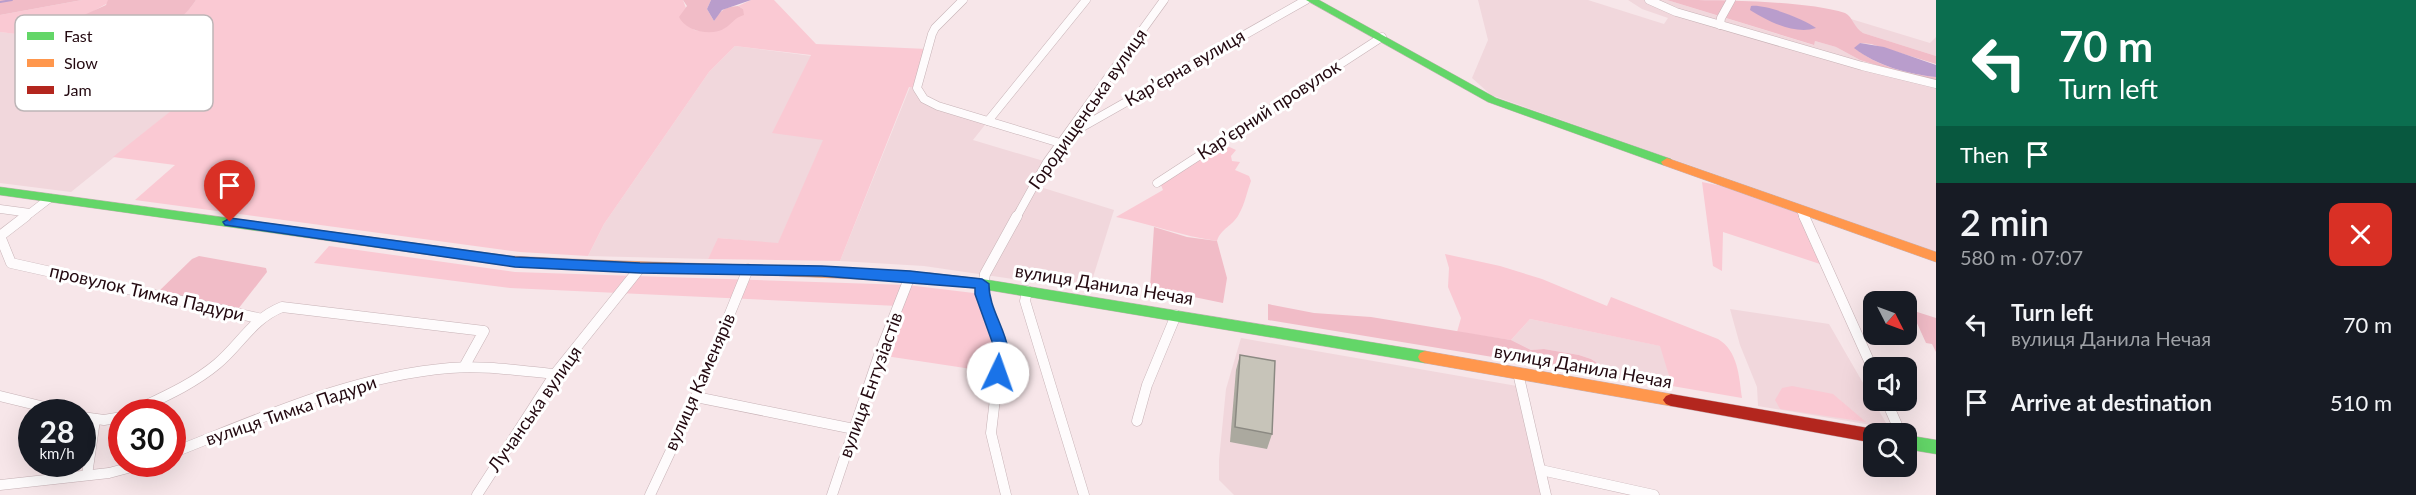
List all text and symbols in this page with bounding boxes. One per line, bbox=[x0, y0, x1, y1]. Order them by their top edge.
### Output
legend bbox=[15, 15, 213, 111]
text: 70 m bbox=[2059, 21, 2153, 71]
street label: Городищенська вулиця bbox=[1023, 24, 1151, 193]
street label: Карʼєрна вулиця bbox=[1121, 24, 1248, 110]
icon: left bbox=[1960, 24, 2038, 102]
text: Fast bbox=[64, 26, 93, 45]
text: Slow bbox=[64, 53, 98, 72]
street label: Карʼєрний провулок bbox=[1193, 54, 1345, 164]
text: Turn left bbox=[2059, 72, 2158, 105]
text: Jam bbox=[64, 80, 92, 99]
icon: arrive bbox=[2021, 138, 2054, 171]
text: Then bbox=[1960, 141, 2009, 168]
pin bbox=[204, 160, 255, 222]
icon: arrive bbox=[213, 169, 246, 202]
text: 2 min bbox=[1960, 200, 2049, 244]
button: close bbox=[2329, 203, 2392, 266]
text: 580 m · 07:07 bbox=[1960, 245, 2083, 269]
street label: провулок Тимка Падури bbox=[48, 259, 247, 325]
street label: вулиця Данила Нечая bbox=[1014, 259, 1195, 309]
north arrow bbox=[1863, 291, 1917, 345]
map controls bbox=[1863, 291, 1917, 477]
text: Turn left bbox=[2011, 299, 2093, 326]
icon: left bbox=[1960, 308, 1993, 341]
street label: вулиця Ентузіастів bbox=[834, 309, 907, 460]
street label: вулиця Каменярів bbox=[659, 310, 739, 454]
text: 70 m bbox=[2343, 311, 2392, 338]
text: вулиця Данила Нечая bbox=[2011, 326, 2211, 350]
street label: вулиця Данила Нечая bbox=[1493, 340, 1674, 392]
street label: Лучанська вулиця bbox=[482, 341, 586, 476]
position arrow bbox=[966, 341, 1030, 405]
button: sound bbox=[1863, 357, 1917, 411]
street label: вулиця Тимка Падури bbox=[202, 370, 379, 450]
icon: arrive bbox=[1960, 386, 1993, 419]
text: Arrive at destination bbox=[2011, 389, 2212, 416]
text: 510 m bbox=[2330, 389, 2392, 416]
speed limit sign: 30 bbox=[108, 399, 186, 477]
text: 28 bbox=[40, 413, 74, 449]
button: search bbox=[1863, 423, 1917, 477]
text: km/h bbox=[39, 444, 75, 462]

